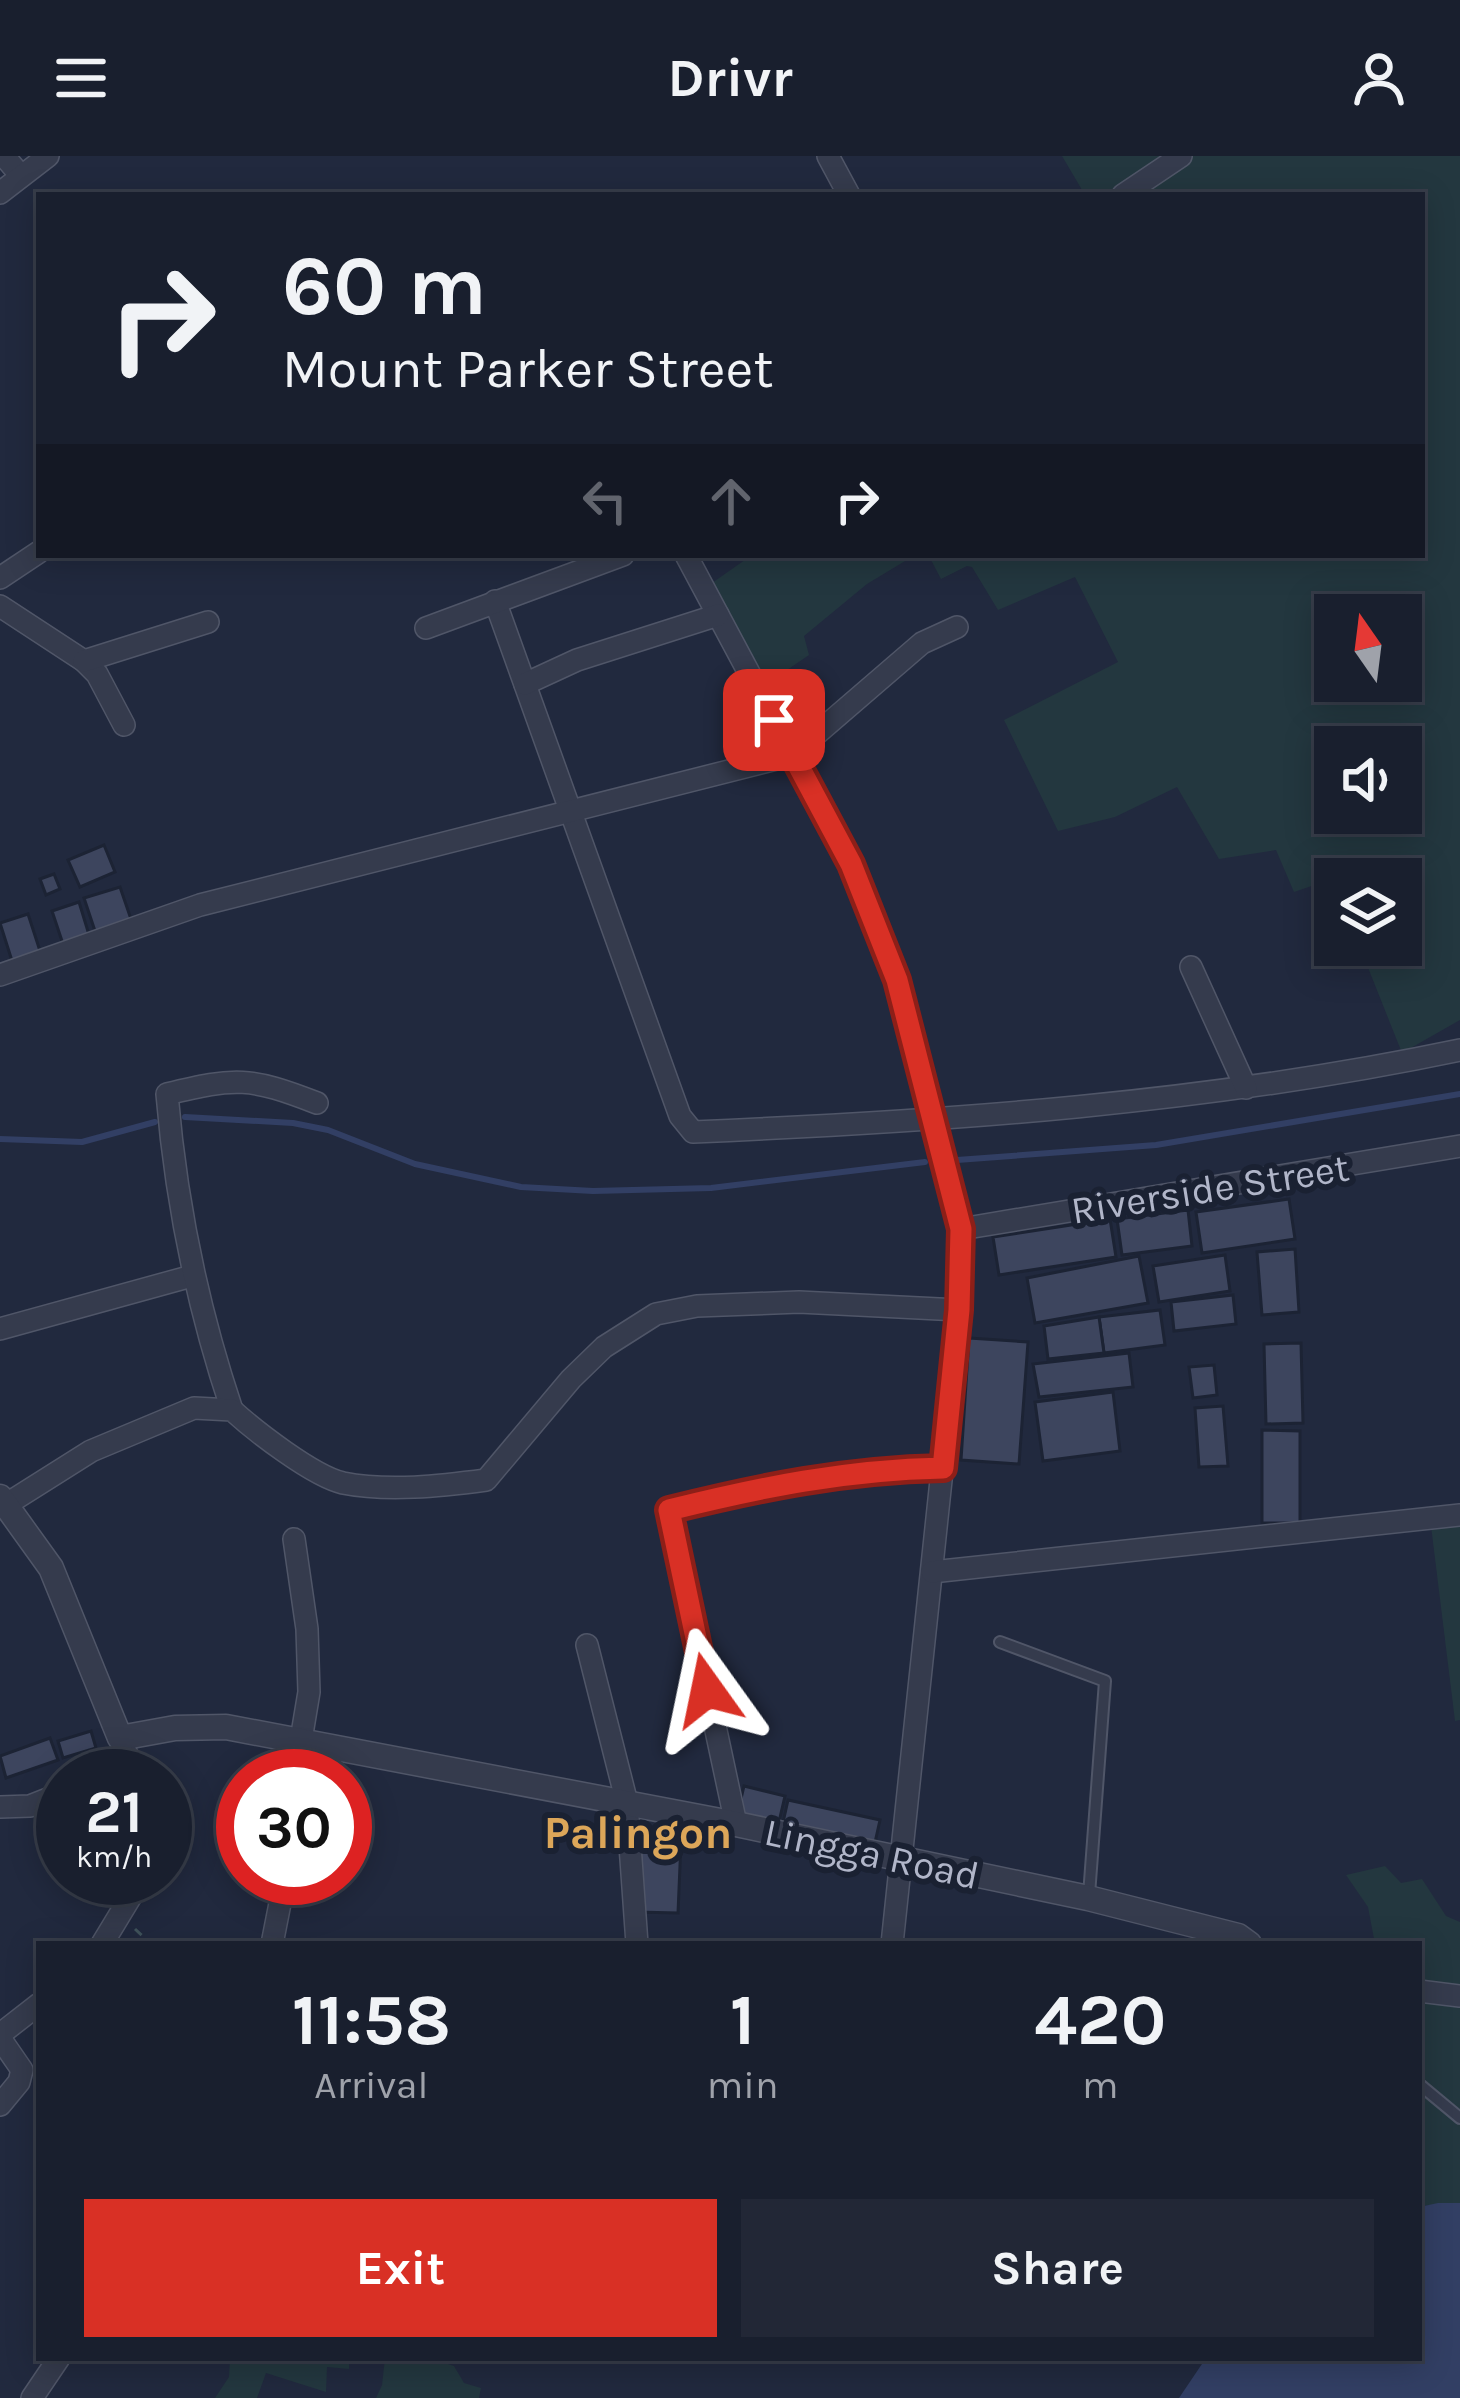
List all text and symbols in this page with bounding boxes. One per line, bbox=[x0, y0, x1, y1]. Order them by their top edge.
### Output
icon: menu bbox=[48, 45, 114, 111]
icon: person bbox=[1346, 45, 1412, 111]
text: Drivr bbox=[667, 46, 793, 110]
text: 60 m bbox=[282, 237, 487, 335]
icon: right bbox=[84, 240, 240, 396]
text: Mount Parker Street bbox=[282, 337, 774, 401]
icon: left bbox=[572, 468, 638, 534]
icon: ahead bbox=[698, 468, 764, 534]
icon: right bbox=[824, 468, 890, 534]
north arrow bbox=[1314, 594, 1422, 702]
map controls bbox=[1314, 594, 1422, 966]
pin bbox=[723, 669, 825, 771]
icon: arrive bbox=[741, 687, 807, 753]
button: sound bbox=[1314, 726, 1422, 834]
button: layers bbox=[1314, 858, 1422, 966]
street label: Riverside Street bbox=[1068, 1144, 1352, 1234]
position arrow bbox=[644, 1627, 770, 1753]
speed limit sign: 30 bbox=[216, 1749, 372, 1905]
text: 21 bbox=[85, 1777, 143, 1847]
district label: Palingon bbox=[544, 1807, 732, 1860]
street label: Lingga Road bbox=[760, 1809, 983, 1899]
text: km/h bbox=[76, 1839, 152, 1875]
text: 11:58 bbox=[292, 1978, 451, 2062]
text: 1 bbox=[730, 1978, 755, 2062]
text: 420 bbox=[1034, 1978, 1166, 2062]
text: Arrival bbox=[314, 2062, 429, 2108]
text: min bbox=[707, 2062, 778, 2108]
text: m bbox=[1082, 2062, 1118, 2108]
button: Exit bbox=[84, 2199, 717, 2337]
button: Share bbox=[741, 2199, 1374, 2337]

